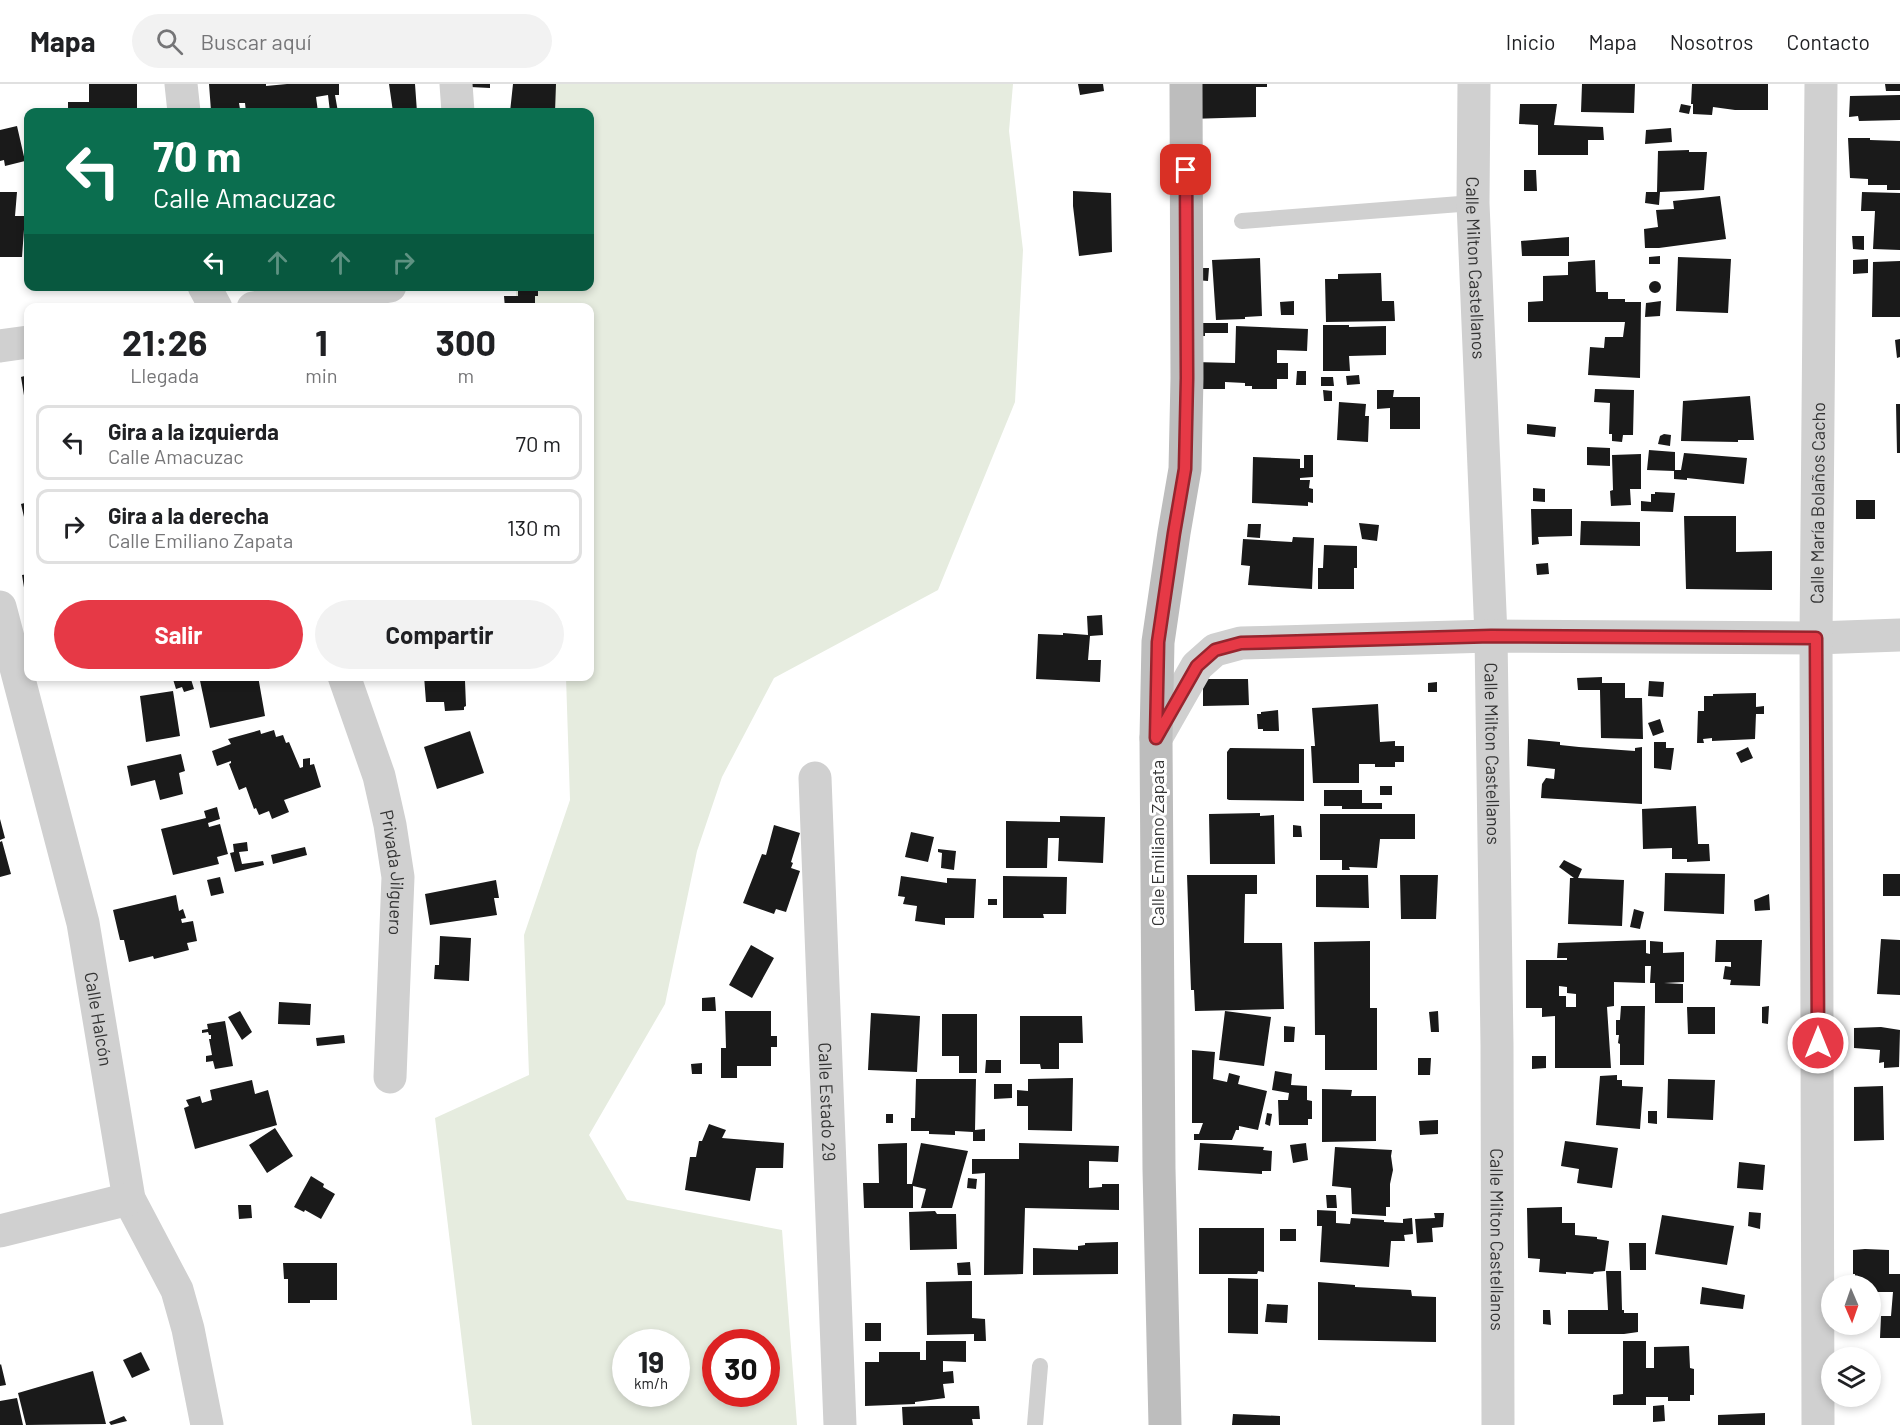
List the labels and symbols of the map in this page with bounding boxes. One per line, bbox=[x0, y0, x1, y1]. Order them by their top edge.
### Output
pin bbox=[1160, 144, 1211, 195]
street label: Calle Milton Castellanos bbox=[1462, 177, 1490, 360]
street label: Calle María Bolaños Cacho bbox=[1805, 402, 1829, 604]
street label: Calle Milton Castellanos bbox=[1480, 662, 1505, 845]
street label: Calle Emiliano Zapata bbox=[1146, 760, 1168, 926]
street label: Privada Jilguero bbox=[376, 808, 410, 936]
street label: Calle Halcón bbox=[80, 970, 118, 1068]
position arrow bbox=[1786, 1011, 1850, 1075]
street label: Calle Estado 29 bbox=[814, 1042, 841, 1162]
street label: Calle Milton Castellanos bbox=[1486, 1148, 1509, 1331]
north arrow bbox=[1821, 1275, 1881, 1335]
speed limit sign: 30 bbox=[702, 1329, 780, 1407]

